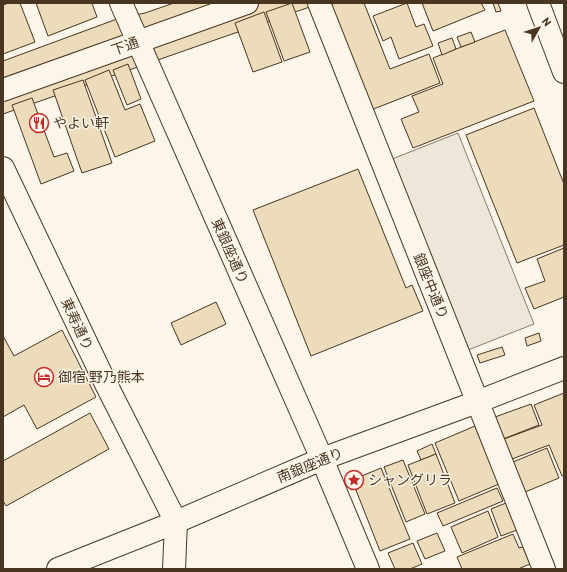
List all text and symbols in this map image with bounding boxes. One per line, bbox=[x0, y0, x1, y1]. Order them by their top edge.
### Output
north arrow bbox=[519, 8, 559, 48]
text: N bbox=[540, 14, 555, 28]
street label: 下通 bbox=[109, 33, 141, 58]
restaurant icon: やよい軒 bbox=[28, 112, 50, 134]
place label: やよい軒 bbox=[53, 114, 109, 131]
street label: 東銀座通り bbox=[208, 215, 252, 286]
street label: 銀座中通り bbox=[410, 250, 452, 321]
street label: 東寿通り bbox=[58, 295, 97, 353]
hotel icon: 御宿 野乃熊本 bbox=[33, 366, 55, 388]
place label: 御宿 野乃熊本 bbox=[58, 368, 145, 385]
street label: 南銀座通り bbox=[274, 444, 345, 486]
place icon: シャングリラ bbox=[343, 469, 365, 491]
place label: シャングリラ bbox=[368, 471, 452, 488]

